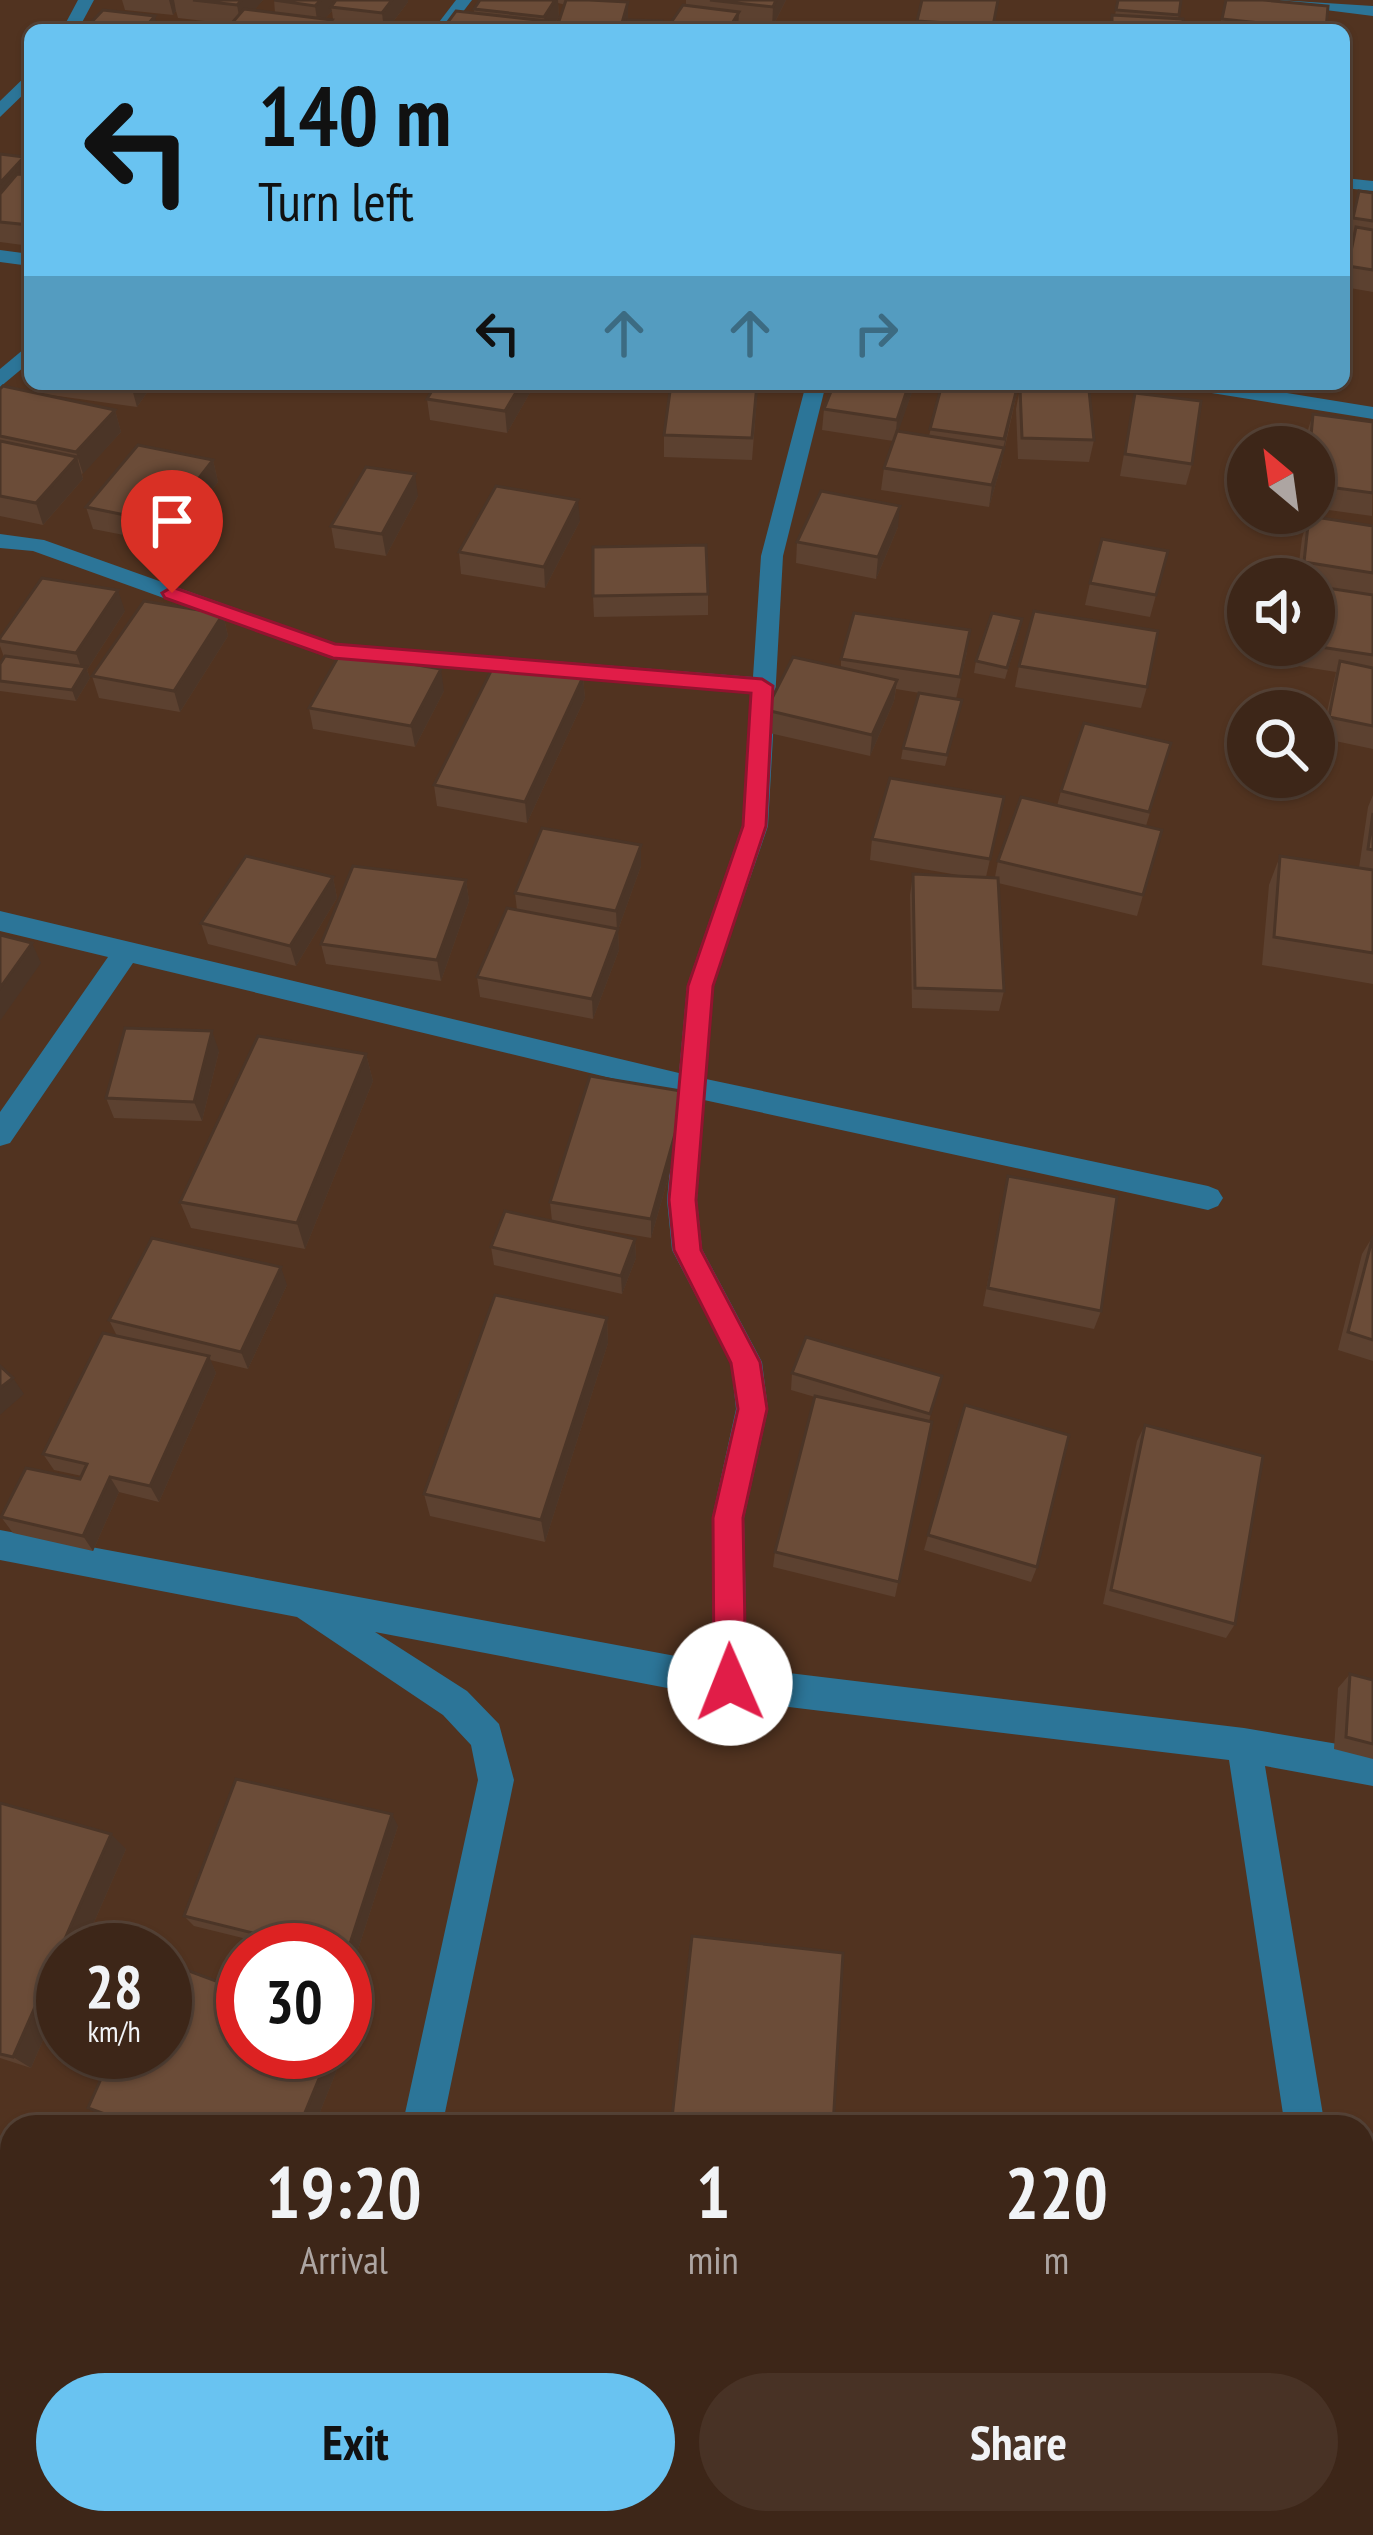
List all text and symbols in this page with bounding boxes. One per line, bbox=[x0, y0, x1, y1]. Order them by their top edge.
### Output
text: 140 m bbox=[258, 60, 451, 169]
icon: left bbox=[60, 72, 216, 228]
text: Turn left bbox=[258, 166, 414, 236]
icon: left bbox=[465, 300, 531, 366]
icon: ahead bbox=[591, 300, 657, 366]
icon: ahead bbox=[717, 300, 783, 366]
icon: right bbox=[843, 300, 909, 366]
north arrow bbox=[1227, 426, 1335, 534]
map controls bbox=[1227, 426, 1335, 798]
pin bbox=[121, 470, 223, 593]
icon: arrive bbox=[139, 488, 205, 554]
button: sound bbox=[1227, 558, 1335, 666]
button: search bbox=[1227, 690, 1335, 798]
position arrow bbox=[667, 1620, 793, 1746]
speed limit sign: 30 bbox=[216, 1923, 372, 2079]
text: 28 bbox=[85, 1947, 143, 2025]
text: km/h bbox=[87, 2011, 141, 2050]
text: 19:20 bbox=[266, 2145, 422, 2238]
text: 1 bbox=[696, 2145, 730, 2238]
text: 220 bbox=[1005, 2145, 1108, 2238]
text: Arrival bbox=[300, 2234, 388, 2285]
text: min bbox=[688, 2234, 739, 2285]
text: m bbox=[1044, 2234, 1069, 2285]
button: Exit bbox=[36, 2373, 675, 2511]
button: Share bbox=[699, 2373, 1338, 2511]

